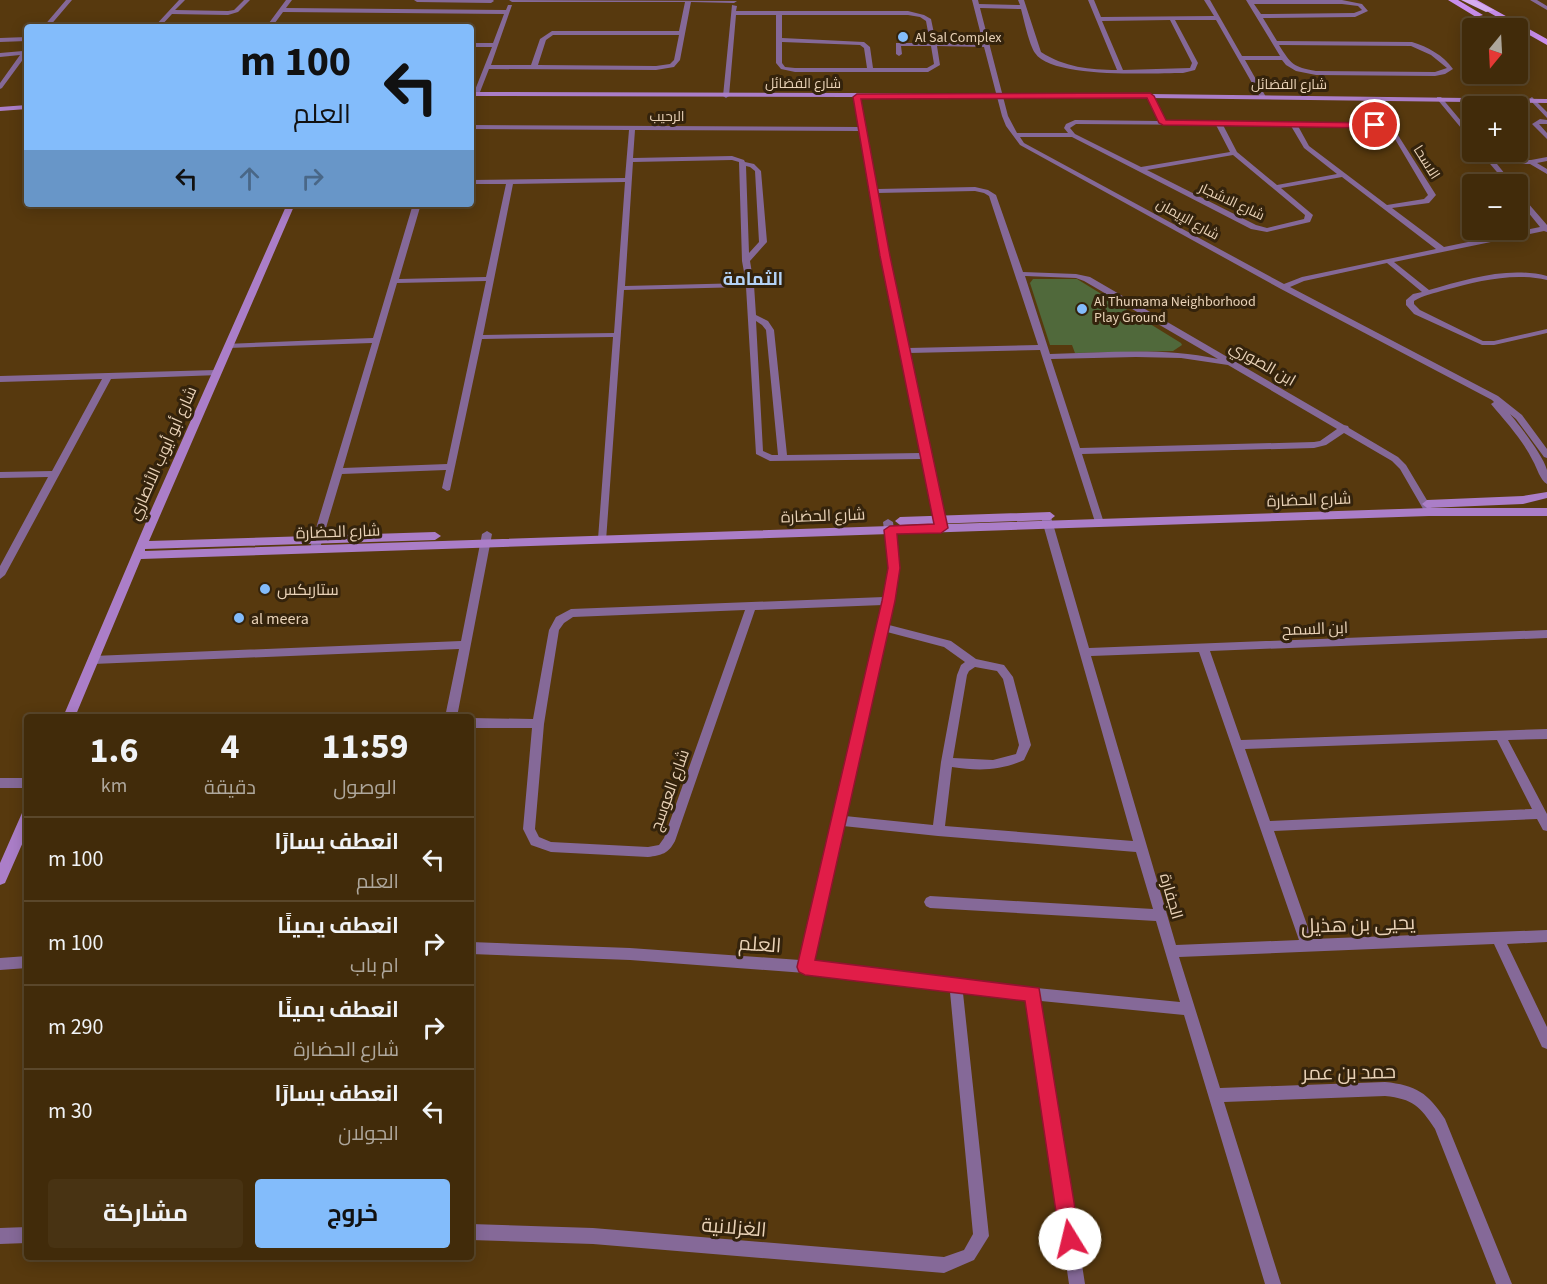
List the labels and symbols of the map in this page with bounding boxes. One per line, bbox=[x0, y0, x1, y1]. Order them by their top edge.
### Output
north arrow bbox=[1462, 18, 1528, 84]
place label: Al Sal Complex bbox=[915, 28, 1002, 48]
marker: Al Sal Complex bbox=[896, 30, 910, 44]
street label: شارع الفضائل bbox=[765, 74, 841, 94]
street label: شارع الفضائل bbox=[1251, 75, 1327, 95]
pin bbox=[1349, 99, 1400, 150]
street label: الرحيب bbox=[649, 107, 685, 127]
street label: الاسحا bbox=[1408, 142, 1444, 183]
street label: شارع الاشجار bbox=[1194, 178, 1268, 226]
street label: شارع الإيمان bbox=[1152, 194, 1223, 245]
district label: الثمامة bbox=[723, 267, 783, 292]
place label: Al Thumama Neighborhood Play Ground bbox=[1094, 292, 1256, 328]
marker: Al Thumama Neighborhood Play Ground bbox=[1075, 302, 1089, 316]
street label: ابن الصوري bbox=[1224, 336, 1300, 393]
street label: شارع أبو أيوب الأنصاري bbox=[123, 383, 204, 525]
street label: شارع الحضارة bbox=[1266, 488, 1352, 512]
street label: شارع الحضارة bbox=[780, 504, 866, 528]
street label: شارع الحضارة bbox=[295, 520, 381, 544]
place label: ستاربكس bbox=[277, 579, 339, 601]
marker: ستاربكس bbox=[258, 582, 272, 596]
place label: al meera bbox=[251, 608, 309, 630]
marker: al meera bbox=[232, 611, 246, 625]
street label: ابن السمح bbox=[1282, 617, 1349, 641]
street label: شارع العوسج bbox=[645, 746, 695, 834]
street label: الجفارة bbox=[1154, 871, 1188, 922]
street label: يحيى بن هذيل bbox=[1300, 909, 1416, 941]
street label: العلم bbox=[738, 930, 782, 960]
street label: حمد بن عمر bbox=[1301, 1058, 1396, 1088]
position arrow bbox=[1038, 1207, 1102, 1271]
street label: الغزلانية bbox=[700, 1211, 768, 1245]

